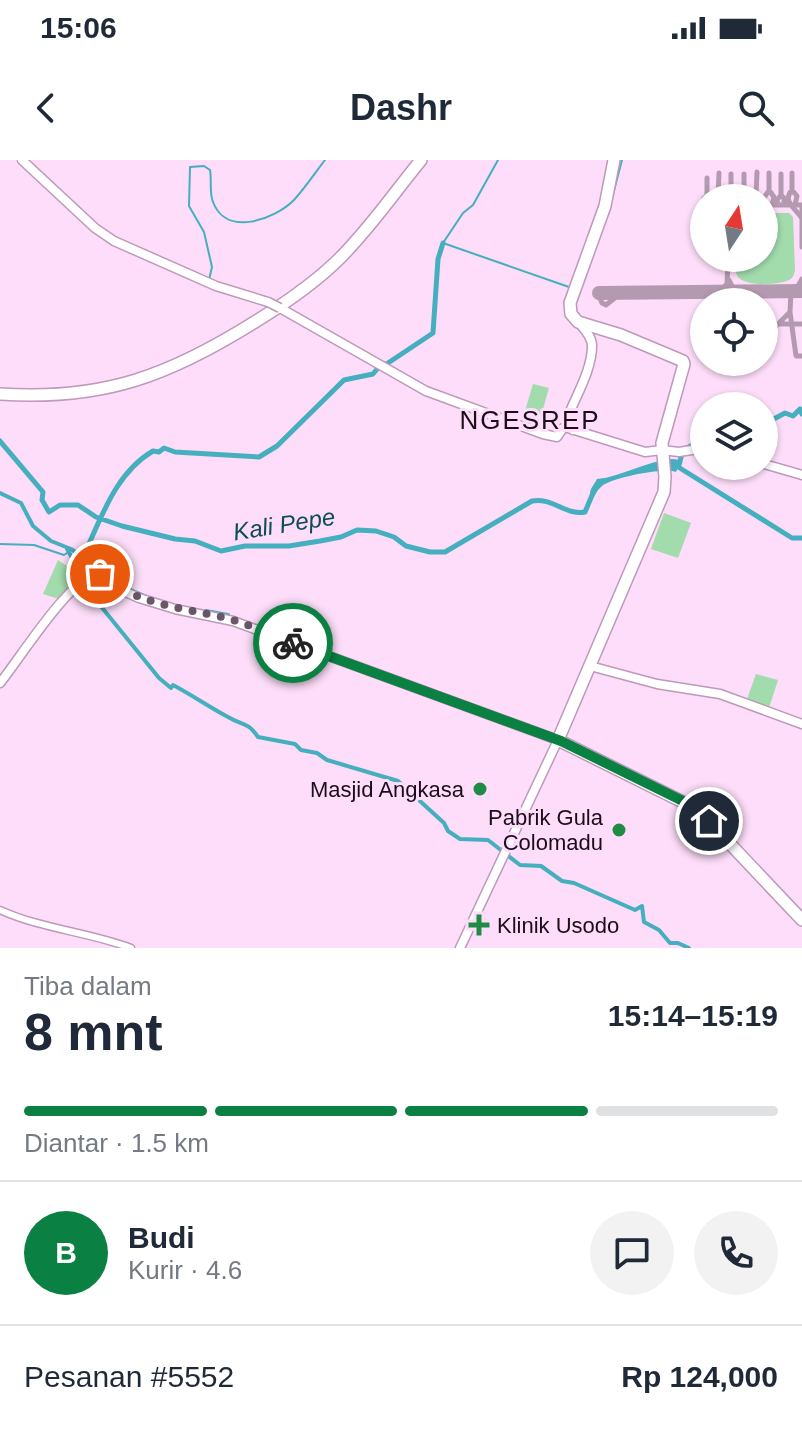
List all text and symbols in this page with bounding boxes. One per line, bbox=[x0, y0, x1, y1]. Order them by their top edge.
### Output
text: 15:06 bbox=[40, 11, 117, 44]
icon: back bbox=[24, 86, 68, 130]
icon: search bbox=[734, 86, 778, 130]
text: Dashr bbox=[350, 87, 452, 128]
north arrow bbox=[690, 184, 778, 272]
map controls bbox=[690, 184, 778, 480]
button: locate bbox=[690, 288, 778, 376]
button: layers bbox=[690, 392, 778, 480]
district label: NGESREP bbox=[459, 405, 601, 435]
water label: Kali Pepe bbox=[231, 503, 337, 545]
pin bbox=[66, 540, 134, 608]
icon: bag bbox=[78, 552, 122, 596]
courier bbox=[253, 603, 333, 683]
icon: bike bbox=[271, 621, 315, 665]
place label: Masjid Angkasa bbox=[310, 777, 465, 802]
marker: Masjid Angkasa bbox=[471, 780, 489, 798]
pin bbox=[675, 787, 743, 855]
icon: home bbox=[687, 799, 731, 843]
place label: Pabrik Gula Colomadu bbox=[488, 805, 604, 855]
marker: Pabrik Gula Colomadu bbox=[610, 821, 628, 839]
place label: Klinik Usodo bbox=[497, 913, 619, 938]
marker: Klinik Usodo bbox=[468, 914, 490, 936]
text: Tiba dalam bbox=[24, 971, 152, 1001]
text: 15:14–15:19 bbox=[608, 999, 778, 1032]
text: 8 mnt bbox=[24, 1003, 163, 1061]
text: Diantar · 1.5 km bbox=[24, 1128, 209, 1158]
button: chat bbox=[590, 1211, 674, 1295]
button: phone bbox=[694, 1211, 778, 1295]
text: Budi bbox=[128, 1221, 195, 1254]
text: B bbox=[55, 1236, 77, 1269]
text: Kurir · 4.6 bbox=[128, 1255, 242, 1285]
text: Pesanan #5552 bbox=[24, 1360, 234, 1393]
text: Rp 124,000 bbox=[621, 1360, 778, 1393]

